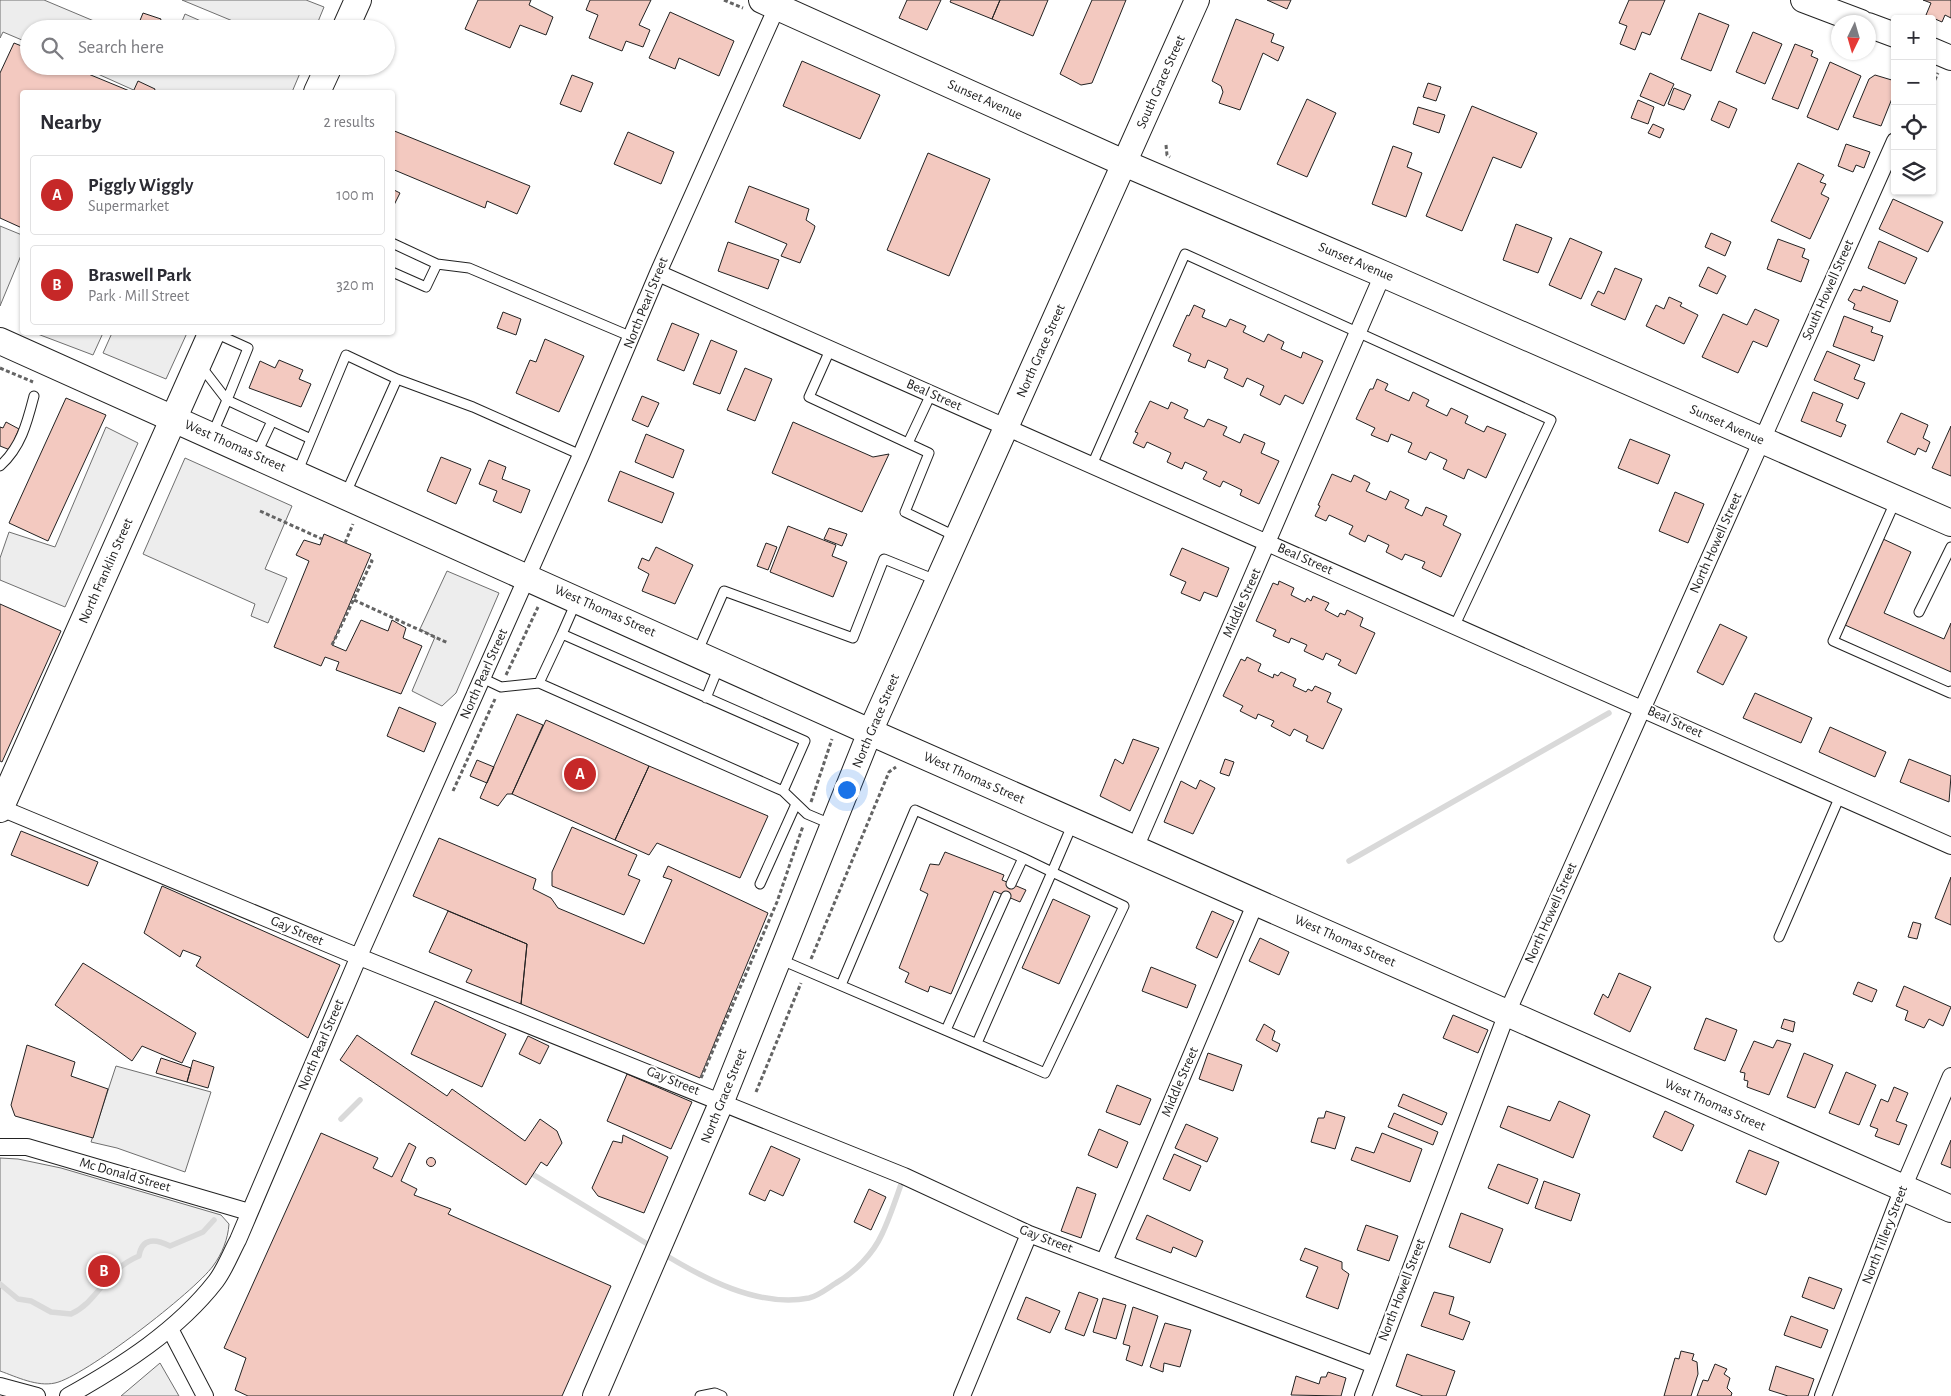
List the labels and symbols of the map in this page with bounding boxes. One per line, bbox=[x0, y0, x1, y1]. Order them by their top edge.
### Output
north arrow bbox=[1831, 15, 1876, 60]
street label: South Grace Street bbox=[1134, 33, 1188, 131]
street label: Sunset Avenue bbox=[946, 77, 1024, 123]
street label: South Howell Street bbox=[1800, 237, 1857, 342]
street label: Sunset Avenue bbox=[1316, 240, 1396, 284]
street label: North Pearl Street bbox=[621, 255, 671, 351]
street label: North Grace Street bbox=[1014, 302, 1068, 400]
street label: Beal Street bbox=[904, 377, 964, 414]
street label: Sunset Avenue bbox=[1688, 402, 1766, 448]
street label: West Thomas Street bbox=[182, 417, 288, 475]
street label: North Howell Street bbox=[1688, 490, 1745, 595]
street label: North Franklin Street bbox=[76, 516, 136, 626]
street label: Beal Street bbox=[1275, 541, 1335, 578]
street label: Middle Street bbox=[1221, 566, 1264, 640]
street label: West Thomas Street bbox=[552, 582, 658, 640]
street label: North Pearl Street bbox=[458, 626, 510, 721]
street label: North Grace Street bbox=[850, 671, 902, 770]
street label: Beal Street bbox=[1645, 704, 1705, 741]
street label: West Thomas Street bbox=[921, 749, 1027, 807]
pin: A bbox=[564, 755, 596, 793]
your location bbox=[834, 777, 860, 803]
street label: North Howell Street bbox=[1523, 860, 1580, 965]
street label: West Thomas Street bbox=[1292, 912, 1398, 970]
street label: Gay Street bbox=[269, 914, 326, 949]
street label: North Pearl Street bbox=[296, 997, 347, 1093]
street label: Middle Street bbox=[1159, 1045, 1201, 1119]
street label: North Grace Street bbox=[699, 1046, 750, 1145]
street label: Gay Street bbox=[645, 1064, 702, 1098]
street label: West Thomas Street bbox=[1662, 1076, 1768, 1134]
street label: Mc Donald Street bbox=[78, 1155, 173, 1195]
street label: North Tillery Street bbox=[1860, 1183, 1910, 1286]
street label: Gay Street bbox=[1017, 1222, 1075, 1256]
street label: North Howell Street bbox=[1376, 1236, 1428, 1343]
pin: B bbox=[88, 1252, 120, 1290]

